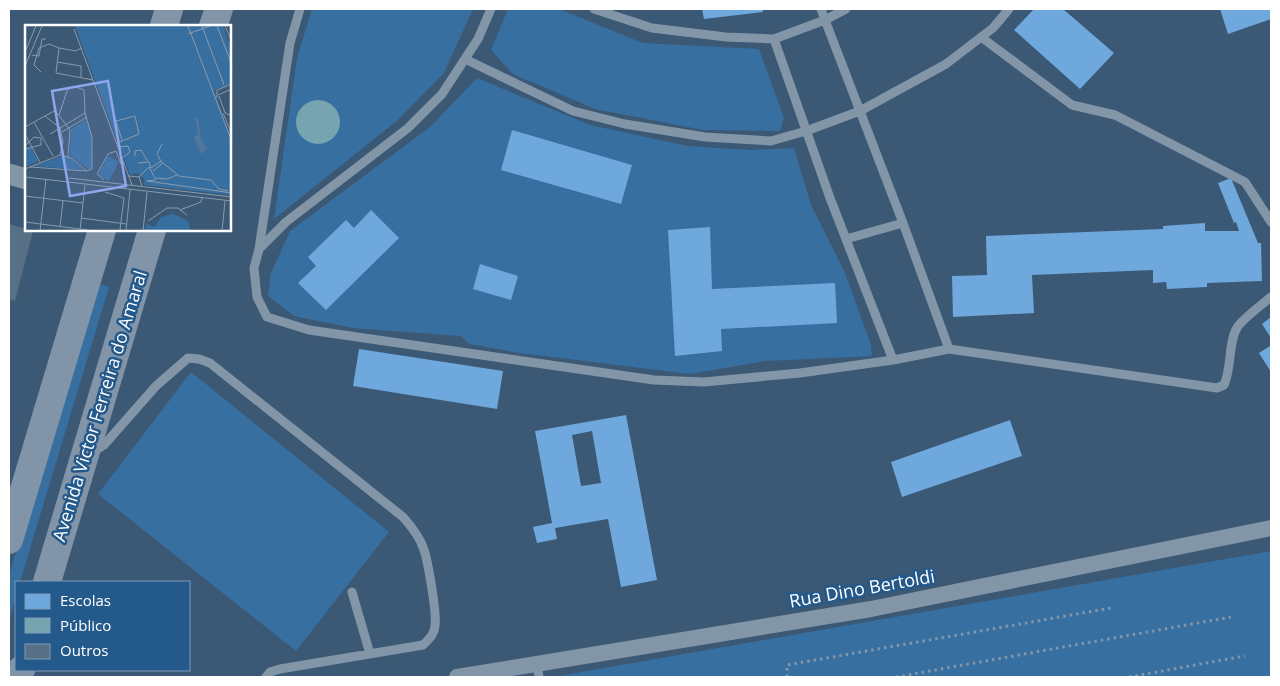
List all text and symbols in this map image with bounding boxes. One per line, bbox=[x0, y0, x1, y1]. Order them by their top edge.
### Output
inset map bbox=[25, 25, 231, 231]
street label: Avenida Victor Ferreira do Amaral bbox=[46, 267, 152, 544]
street label: Rua Dino Bertoldi bbox=[787, 563, 937, 613]
legend bbox=[15, 581, 190, 671]
text: Escolas bbox=[60, 590, 111, 610]
text: Público bbox=[60, 615, 111, 635]
text: Outros bbox=[60, 640, 109, 660]

